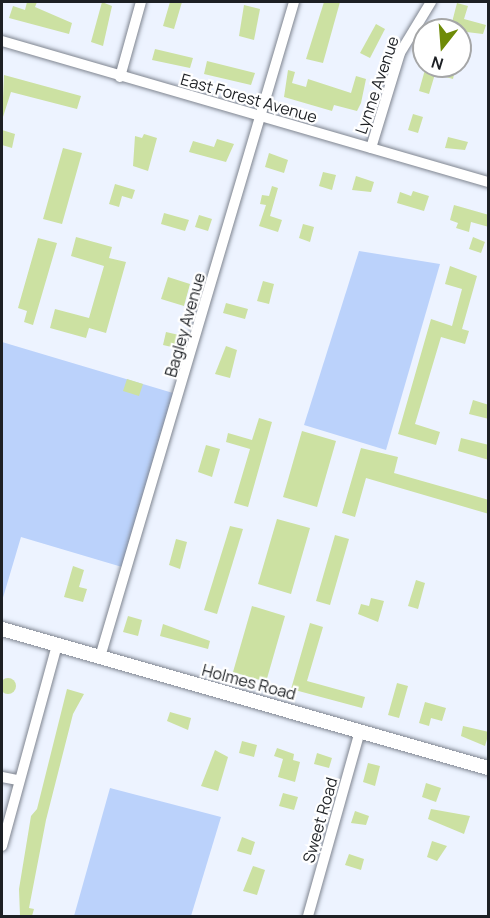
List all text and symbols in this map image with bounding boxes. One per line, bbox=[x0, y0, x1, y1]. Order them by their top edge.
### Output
north arrow bbox=[412, 18, 472, 78]
street label: Lynne Avenue bbox=[351, 34, 403, 136]
text: N bbox=[429, 51, 446, 76]
street label: East Forest Avenue bbox=[179, 69, 319, 127]
street label: Bagley Avenue bbox=[161, 271, 209, 379]
street label: Holmes Road bbox=[200, 660, 298, 704]
street label: Sweet Road bbox=[299, 775, 341, 865]

